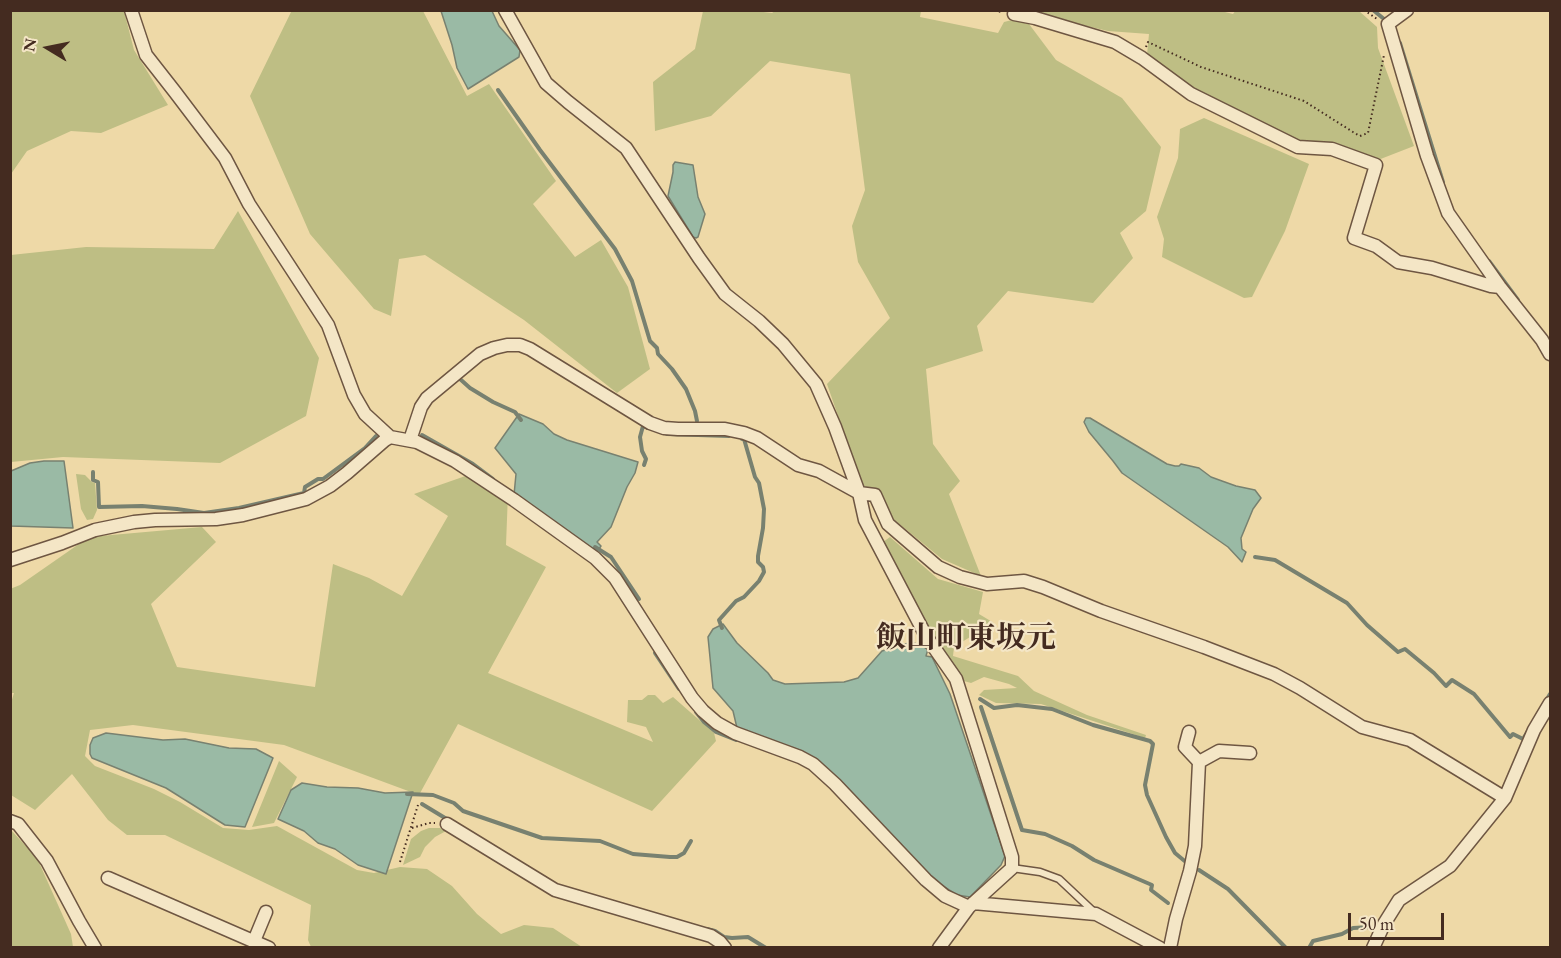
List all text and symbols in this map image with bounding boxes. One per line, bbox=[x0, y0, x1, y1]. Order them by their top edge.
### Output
north arrow bbox=[18, 18, 78, 78]
text: N bbox=[18, 37, 41, 53]
district label: 飯山町東坂元 bbox=[876, 621, 1056, 657]
scale bar bbox=[1351, 901, 1447, 939]
text: 50 m bbox=[1359, 912, 1394, 935]

